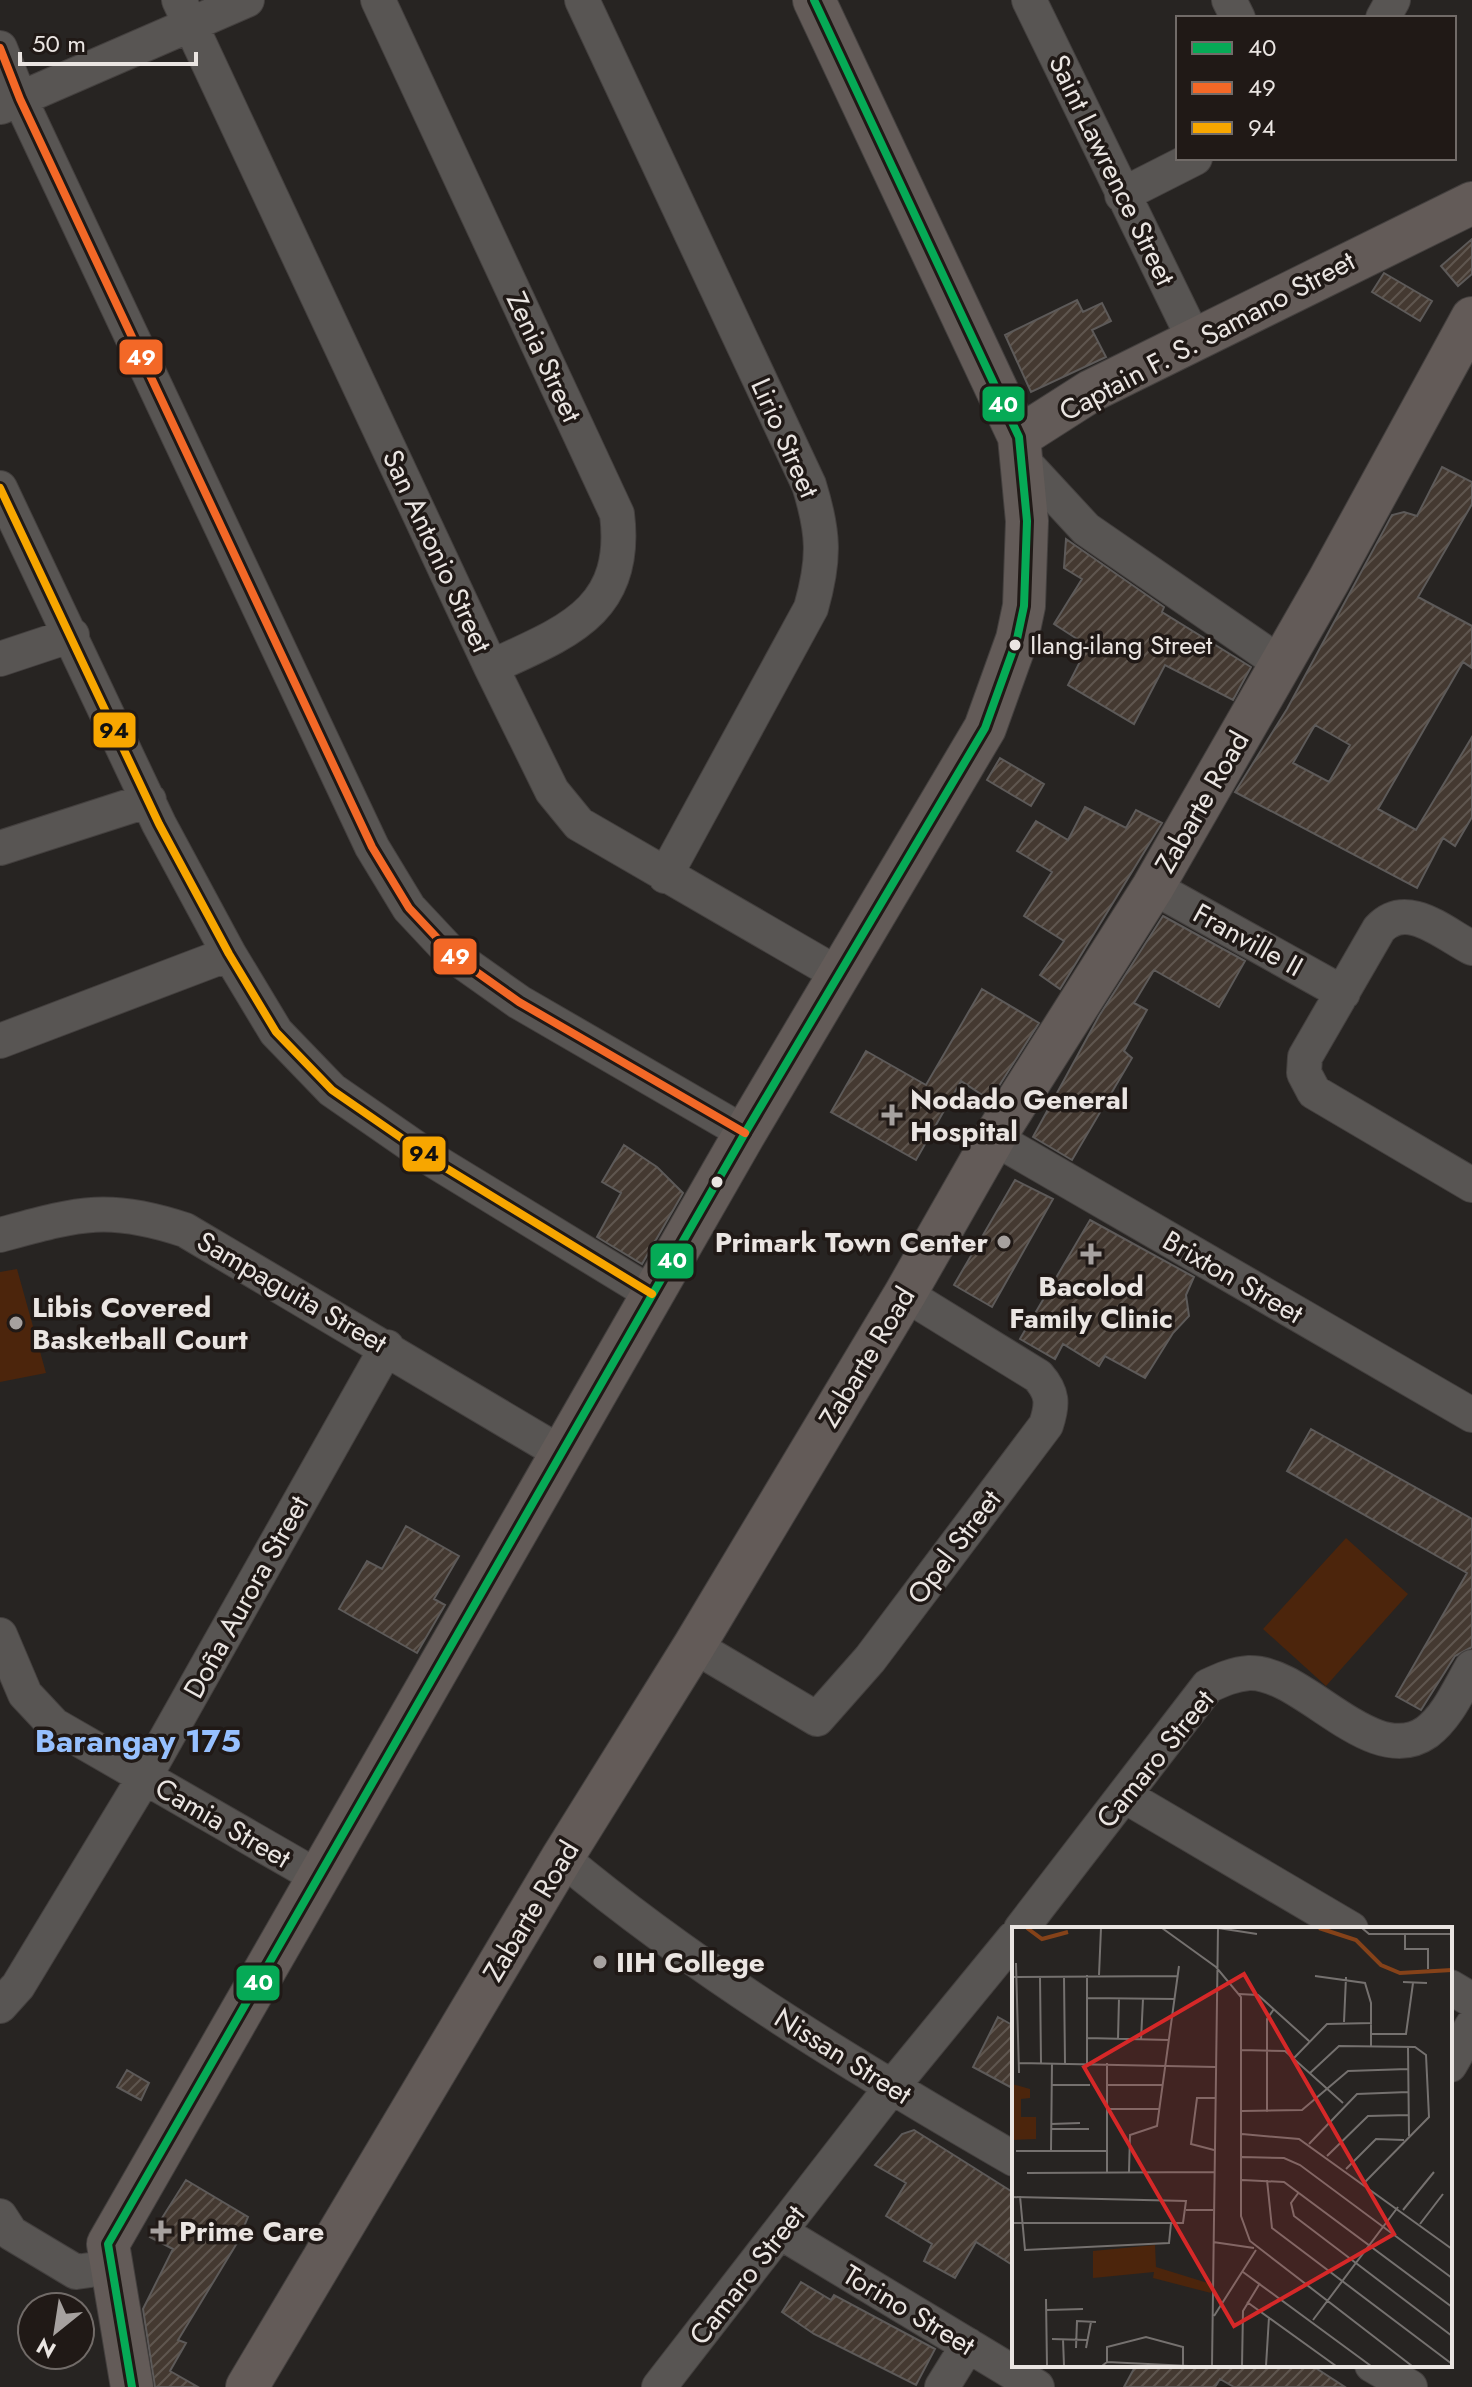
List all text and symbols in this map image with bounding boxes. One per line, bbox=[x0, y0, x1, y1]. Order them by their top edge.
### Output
scale bar bbox=[20, 16, 196, 66]
legend bbox=[1176, 16, 1456, 160]
text: 50 m bbox=[32, 26, 86, 61]
text: 40 bbox=[1248, 30, 1276, 65]
street label: Saint Lawrence Street bbox=[1038, 48, 1186, 293]
text: 49 bbox=[1248, 70, 1276, 105]
text: 94 bbox=[1248, 110, 1276, 145]
street label: Captain F. S. Samano Street bbox=[1052, 240, 1362, 431]
street label: Zenia Street bbox=[496, 285, 592, 429]
line badge: 49 bbox=[118, 338, 164, 376]
text: 49 bbox=[126, 341, 156, 373]
street label: Lirio Street bbox=[740, 372, 830, 505]
line badge: 40 bbox=[981, 385, 1026, 423]
text: 40 bbox=[988, 388, 1018, 420]
street label: San Antonio Street bbox=[372, 443, 502, 659]
place label: Ilang-ilang Street bbox=[1030, 626, 1213, 664]
marker: Ilang-ilang Street bbox=[1007, 637, 1023, 653]
line badge: 94 bbox=[92, 711, 137, 749]
text: 94 bbox=[99, 714, 129, 746]
street label: Zabarte Road bbox=[1145, 723, 1259, 881]
street label: Franville II bbox=[1186, 893, 1310, 987]
line badge: 49 bbox=[432, 937, 478, 976]
text: 49 bbox=[440, 940, 470, 972]
place label: Nodado General Hospital bbox=[910, 1079, 1128, 1152]
marker: Nodado General Hospital bbox=[881, 1104, 903, 1126]
line badge: 94 bbox=[401, 1135, 447, 1173]
text: 94 bbox=[409, 1137, 439, 1169]
unlabelled marker bbox=[709, 1174, 725, 1190]
street label: Brixton Street bbox=[1155, 1220, 1311, 1334]
street label: Sampaguita Street bbox=[189, 1221, 395, 1363]
place label: Primark Town Center bbox=[715, 1222, 988, 1263]
marker: Primark Town Center bbox=[995, 1233, 1013, 1251]
line badge: 40 bbox=[649, 1242, 695, 1280]
marker: Bacolod Family Clinic bbox=[1080, 1243, 1102, 1265]
text: 40 bbox=[657, 1244, 687, 1276]
place label: Bacolod Family Clinic bbox=[1009, 1266, 1173, 1339]
street label: Zabarte Road bbox=[809, 1279, 925, 1435]
place label: Libis Covered Basketball Court bbox=[32, 1287, 248, 1360]
marker: Libis Covered Basketball Court bbox=[7, 1314, 25, 1332]
street label: Opel Street bbox=[897, 1481, 1011, 1613]
street label: Doña Aurora Street bbox=[173, 1488, 319, 1706]
street label: Camaro Street bbox=[1086, 1681, 1224, 1837]
district label: Barangay 175 bbox=[35, 1718, 241, 1764]
street label: Camia Street bbox=[148, 1768, 299, 1879]
street label: Zabarte Road bbox=[473, 1833, 589, 1989]
inset map bbox=[1012, 1927, 1452, 2367]
place label: IIH College bbox=[616, 1942, 765, 1983]
marker: IIH College bbox=[591, 1953, 609, 1971]
line badge: 40 bbox=[235, 1964, 281, 2002]
text: 40 bbox=[243, 1966, 273, 1998]
street label: Nissan Street bbox=[766, 1998, 920, 2115]
street label: Camaro Street bbox=[679, 2196, 815, 2354]
place label: Prime Care bbox=[179, 2211, 324, 2252]
marker: Prime Care bbox=[150, 2220, 172, 2242]
street label: Torino Street bbox=[835, 2254, 983, 2366]
north arrow bbox=[16, 2291, 96, 2371]
text: N bbox=[30, 2330, 62, 2367]

